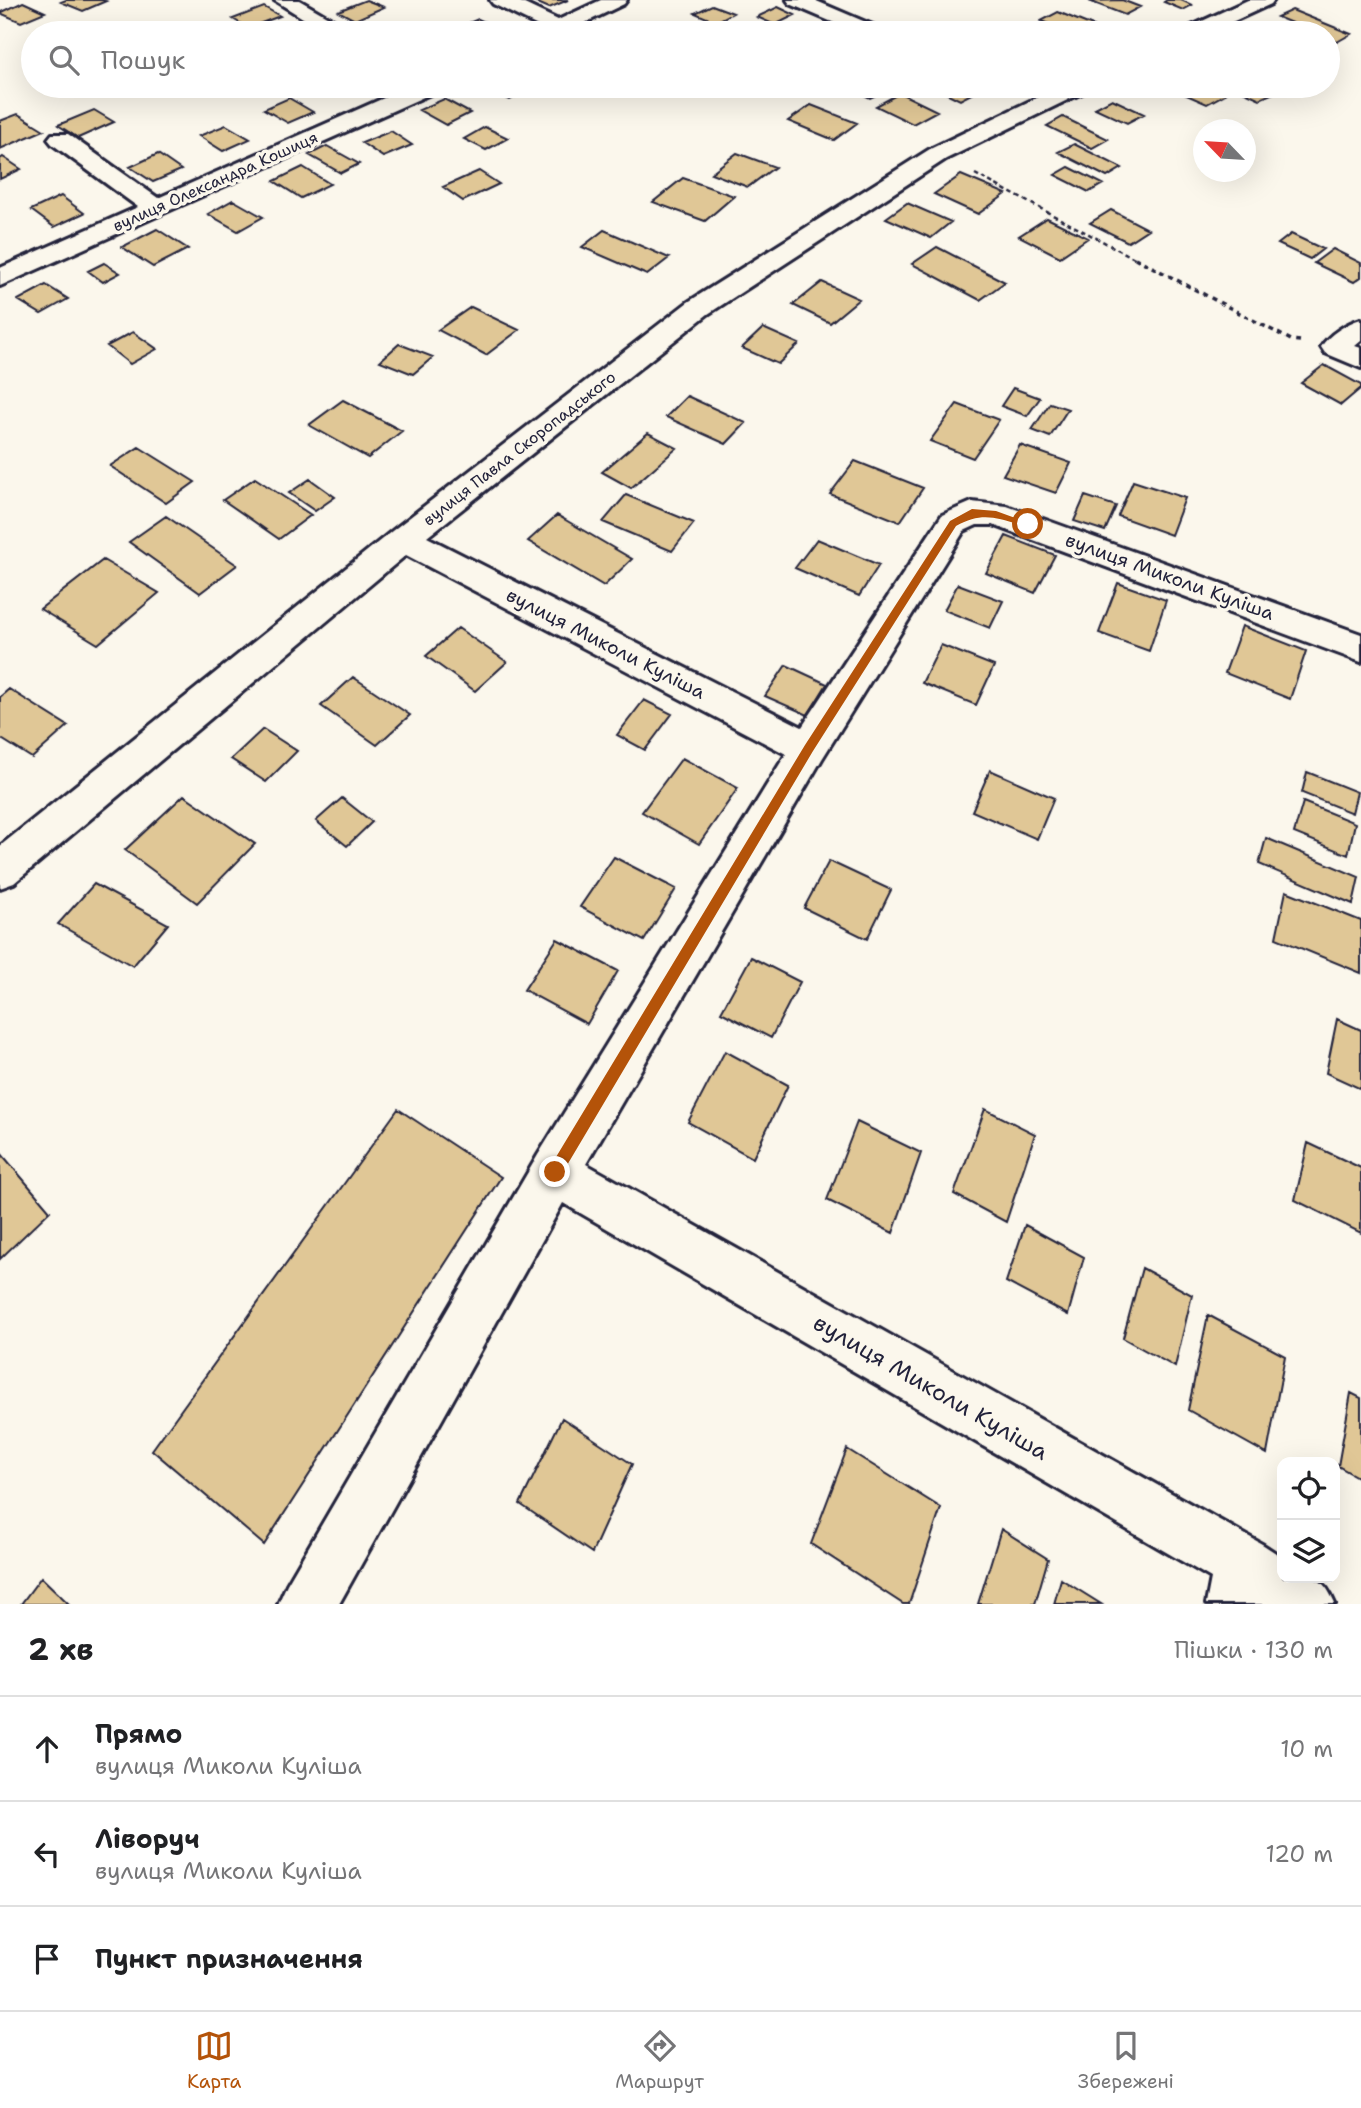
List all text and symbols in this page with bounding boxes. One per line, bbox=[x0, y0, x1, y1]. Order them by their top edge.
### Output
search box bbox=[21, 21, 1340, 98]
icon: search bbox=[45, 41, 83, 79]
text: Пошук bbox=[101, 42, 185, 77]
north arrow bbox=[1193, 119, 1256, 182]
street label: вулиця Олександра Кошиця bbox=[109, 127, 321, 236]
street label: вулиця Павла Скоропадського bbox=[419, 366, 620, 530]
route start bbox=[1012, 508, 1043, 539]
street label: вулиця Миколи Куліша bbox=[1062, 527, 1278, 626]
street label: вулиця Миколи Куліша bbox=[502, 582, 710, 705]
route end bbox=[539, 1156, 570, 1187]
street label: вулиця Миколи Куліша bbox=[808, 1307, 1054, 1467]
map controls bbox=[1277, 1457, 1340, 1583]
button: locate bbox=[1277, 1457, 1340, 1520]
button: layers bbox=[1277, 1520, 1340, 1583]
text: 2 хв bbox=[28, 1629, 93, 1670]
text: Пішки · 130 m bbox=[1174, 1635, 1333, 1665]
text: Прямо bbox=[95, 1716, 183, 1751]
icon: ahead bbox=[28, 1730, 66, 1768]
text: 10 m bbox=[1280, 1734, 1333, 1764]
text: вулиця Миколи Куліша bbox=[95, 1751, 362, 1781]
text: Ліворуч bbox=[95, 1821, 200, 1856]
icon: left bbox=[28, 1835, 66, 1873]
text: 120 m bbox=[1265, 1839, 1333, 1869]
text: вулиця Миколи Куліша bbox=[95, 1856, 362, 1886]
icon: arrive bbox=[28, 1940, 66, 1978]
text: Пункт призначення bbox=[95, 1941, 363, 1976]
tab: Карта bbox=[187, 2027, 241, 2094]
tab: Маршрут bbox=[615, 2027, 704, 2094]
tab: Збережені bbox=[1078, 2027, 1174, 2094]

